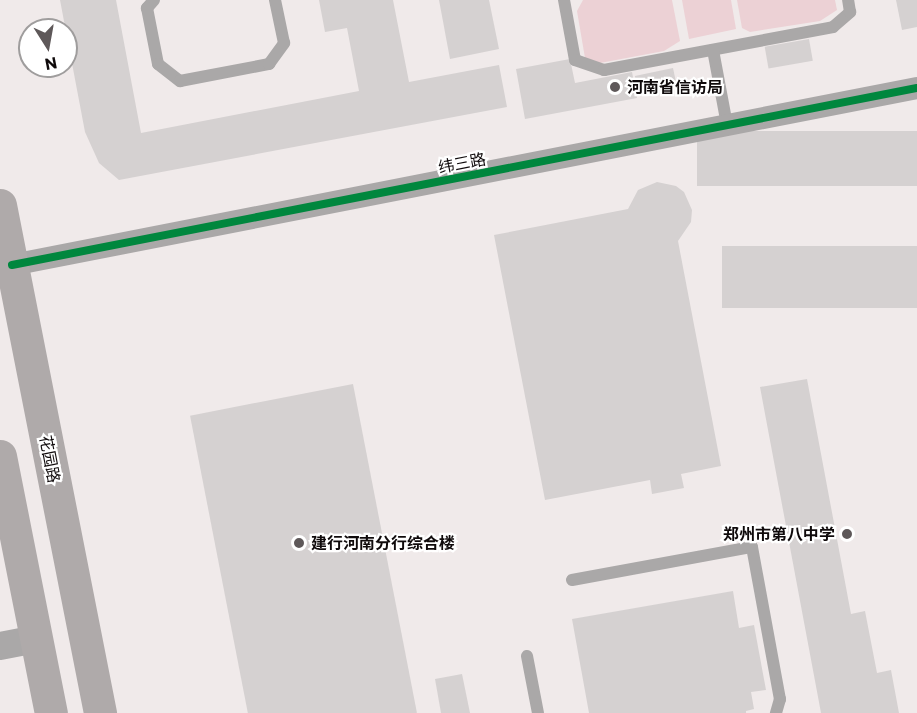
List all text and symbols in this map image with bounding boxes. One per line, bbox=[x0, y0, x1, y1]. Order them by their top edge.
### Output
north arrow bbox=[18, 18, 78, 78]
text: N bbox=[43, 54, 59, 75]
place label: 河南省信访局 bbox=[627, 77, 723, 97]
marker: 河南省信访局 bbox=[608, 80, 622, 94]
street label: 纬三路 bbox=[437, 149, 487, 177]
street label: 花园路 bbox=[36, 434, 64, 484]
place label: 郑州市第八中学 bbox=[723, 524, 835, 544]
marker: 郑州市第八中学 bbox=[840, 527, 854, 541]
place label: 建行河南分行综合楼 bbox=[311, 533, 455, 553]
marker: 建行河南分行综合楼 bbox=[292, 536, 306, 550]

